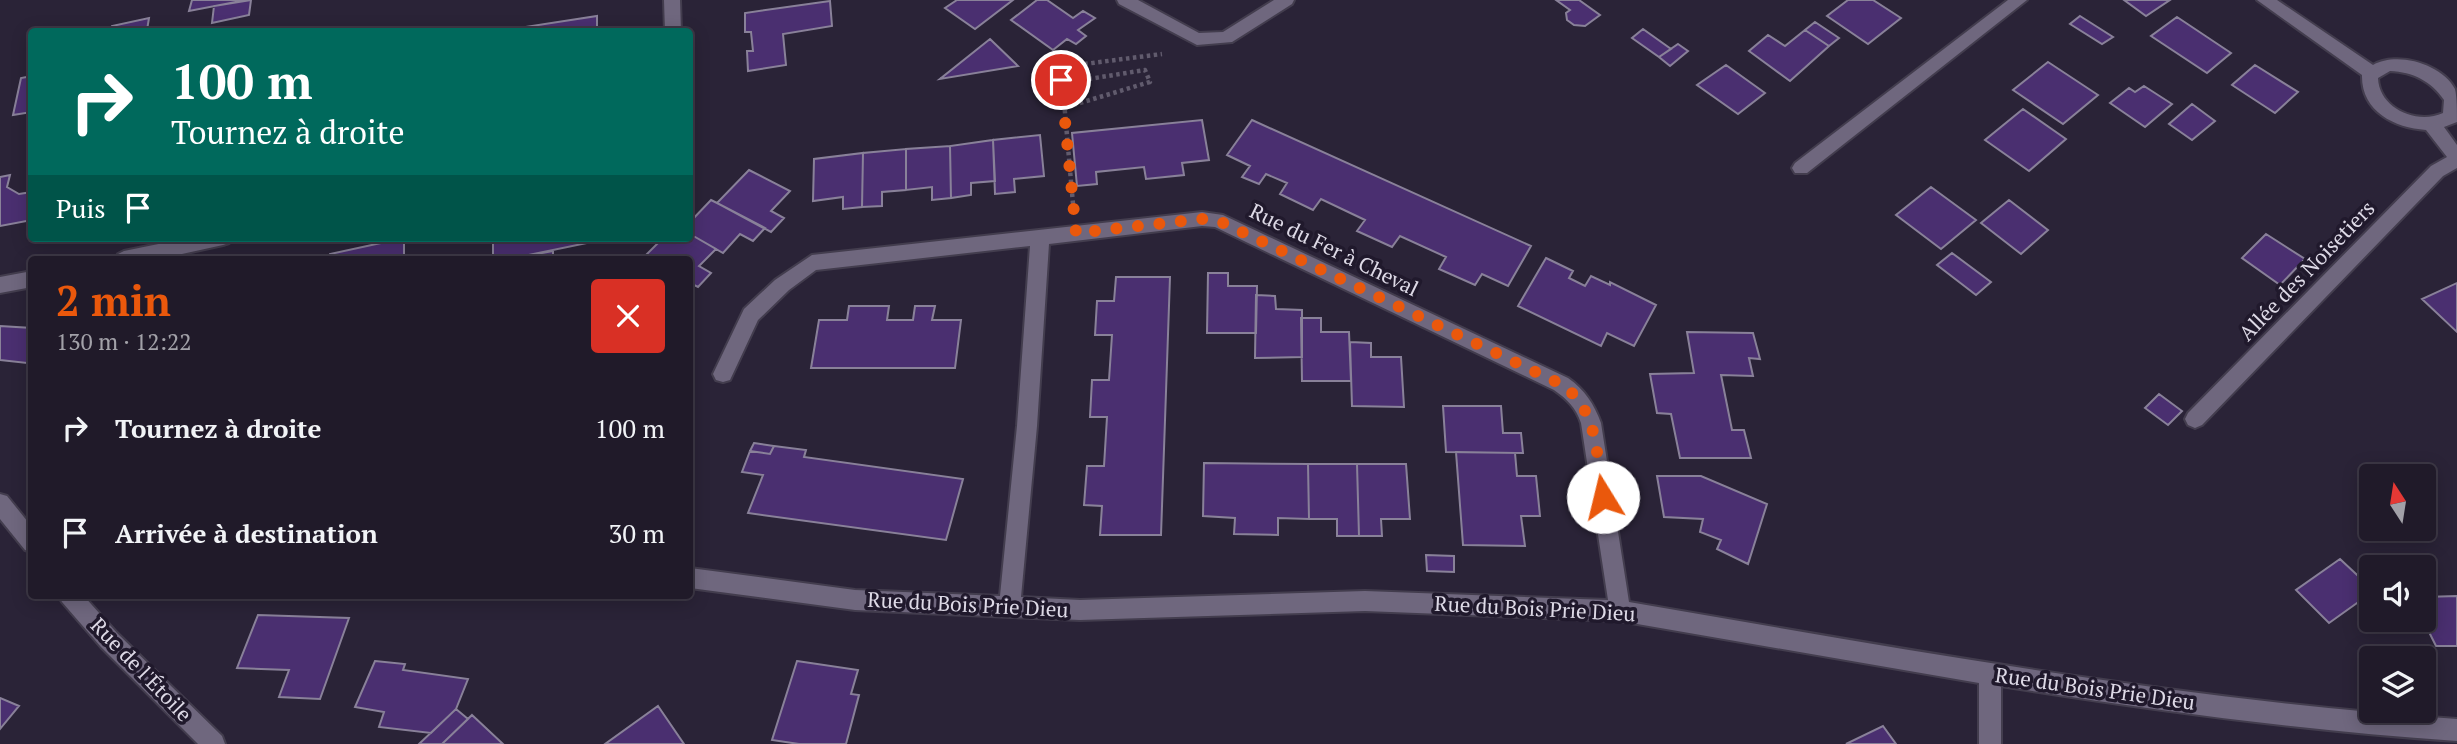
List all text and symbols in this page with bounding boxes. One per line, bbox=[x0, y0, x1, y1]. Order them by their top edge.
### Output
text: 100 m bbox=[171, 48, 313, 113]
pin bbox=[1031, 50, 1091, 110]
icon: right bbox=[56, 56, 147, 147]
icon: arrive bbox=[1042, 61, 1080, 99]
text: Tournez à droite bbox=[171, 111, 405, 153]
icon: arrive bbox=[119, 189, 157, 227]
text: Puis bbox=[56, 191, 105, 225]
street label: Allée des Noisetiers bbox=[2232, 194, 2380, 346]
street label: Rue du Fer à Cheval bbox=[1245, 196, 1423, 302]
text: 2 min bbox=[56, 272, 171, 328]
button: close bbox=[591, 279, 665, 353]
text: 130 m · 12:22 bbox=[56, 326, 191, 357]
icon: right bbox=[56, 409, 94, 447]
text: Tournez à droite bbox=[115, 411, 321, 445]
text: 100 m bbox=[595, 411, 665, 445]
position arrow bbox=[1566, 460, 1640, 534]
north arrow bbox=[2359, 464, 2436, 541]
map controls bbox=[2359, 464, 2436, 723]
icon: arrive bbox=[56, 514, 94, 552]
text: Arrivée à destination bbox=[115, 516, 378, 550]
text: 30 m bbox=[609, 516, 665, 550]
button: sound bbox=[2359, 555, 2436, 632]
street label: Rue du Bois Prie Dieu bbox=[867, 585, 1069, 623]
street label: Rue du Bois Prie Dieu bbox=[1434, 589, 1636, 627]
street label: Rue de l'Étoile bbox=[85, 611, 198, 727]
button: layers bbox=[2359, 646, 2436, 723]
street label: Rue du Bois Prie Dieu bbox=[1994, 660, 2197, 716]

